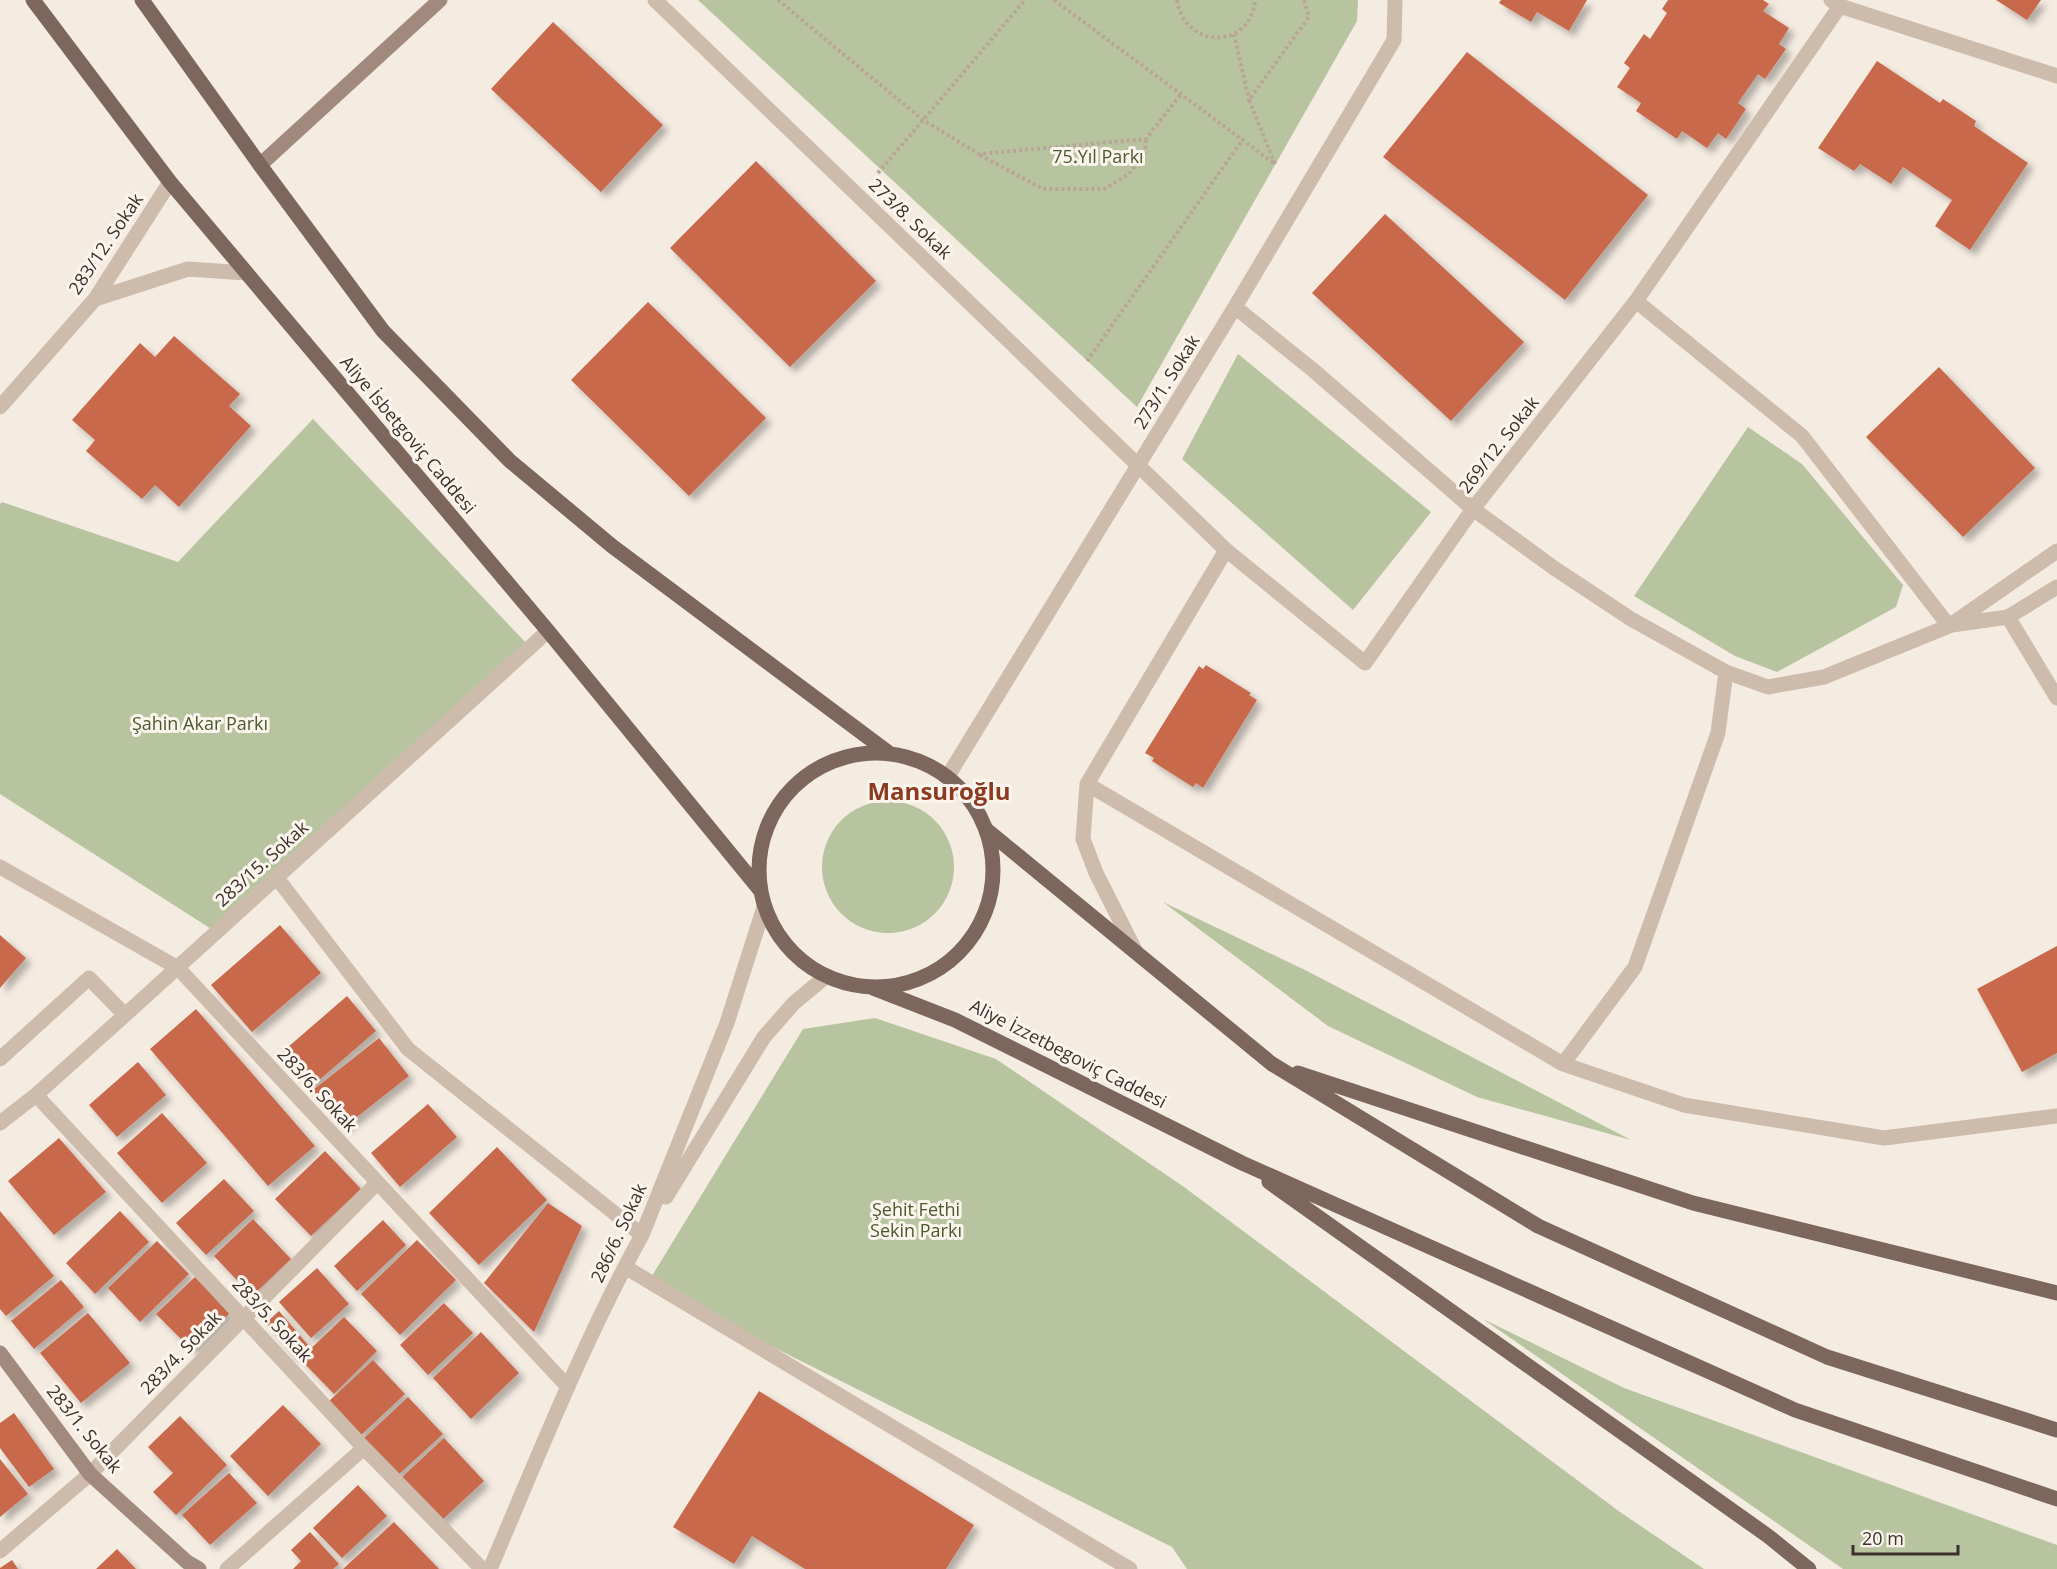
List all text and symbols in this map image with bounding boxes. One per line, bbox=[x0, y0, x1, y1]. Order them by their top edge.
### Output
park label: 75.Yıl Parkı bbox=[1052, 144, 1144, 168]
street label: 273/8. Sokak bbox=[864, 173, 958, 264]
street label: 283/12. Sokak bbox=[62, 188, 148, 299]
street label: 273/1. Sokak bbox=[1128, 329, 1205, 433]
street label: Aliye İsbetgoviç Caddesi bbox=[335, 350, 482, 518]
street label: 269/12. Sokak bbox=[1453, 390, 1544, 498]
park label: Şahin Akar Parkı bbox=[132, 711, 268, 735]
district label: Mansuroğlu bbox=[867, 774, 1011, 807]
street label: 283/15. Sokak bbox=[210, 815, 313, 911]
street label: Aliye İzzetbegoviç Caddesi bbox=[966, 993, 1171, 1113]
street label: 283/6. Sokak bbox=[273, 1042, 363, 1137]
street label: 286/6. Sokak bbox=[585, 1179, 652, 1286]
park label: Şehit Fethi Sekin Parkı bbox=[870, 1197, 962, 1242]
street label: 283/5. Sokak bbox=[228, 1272, 318, 1367]
street label: 283/4. Sokak bbox=[135, 1305, 226, 1399]
street label: 283/1. Sokak bbox=[42, 1379, 128, 1478]
scale bar bbox=[1853, 1518, 1958, 1556]
text: 20 m bbox=[1862, 1526, 1904, 1550]

